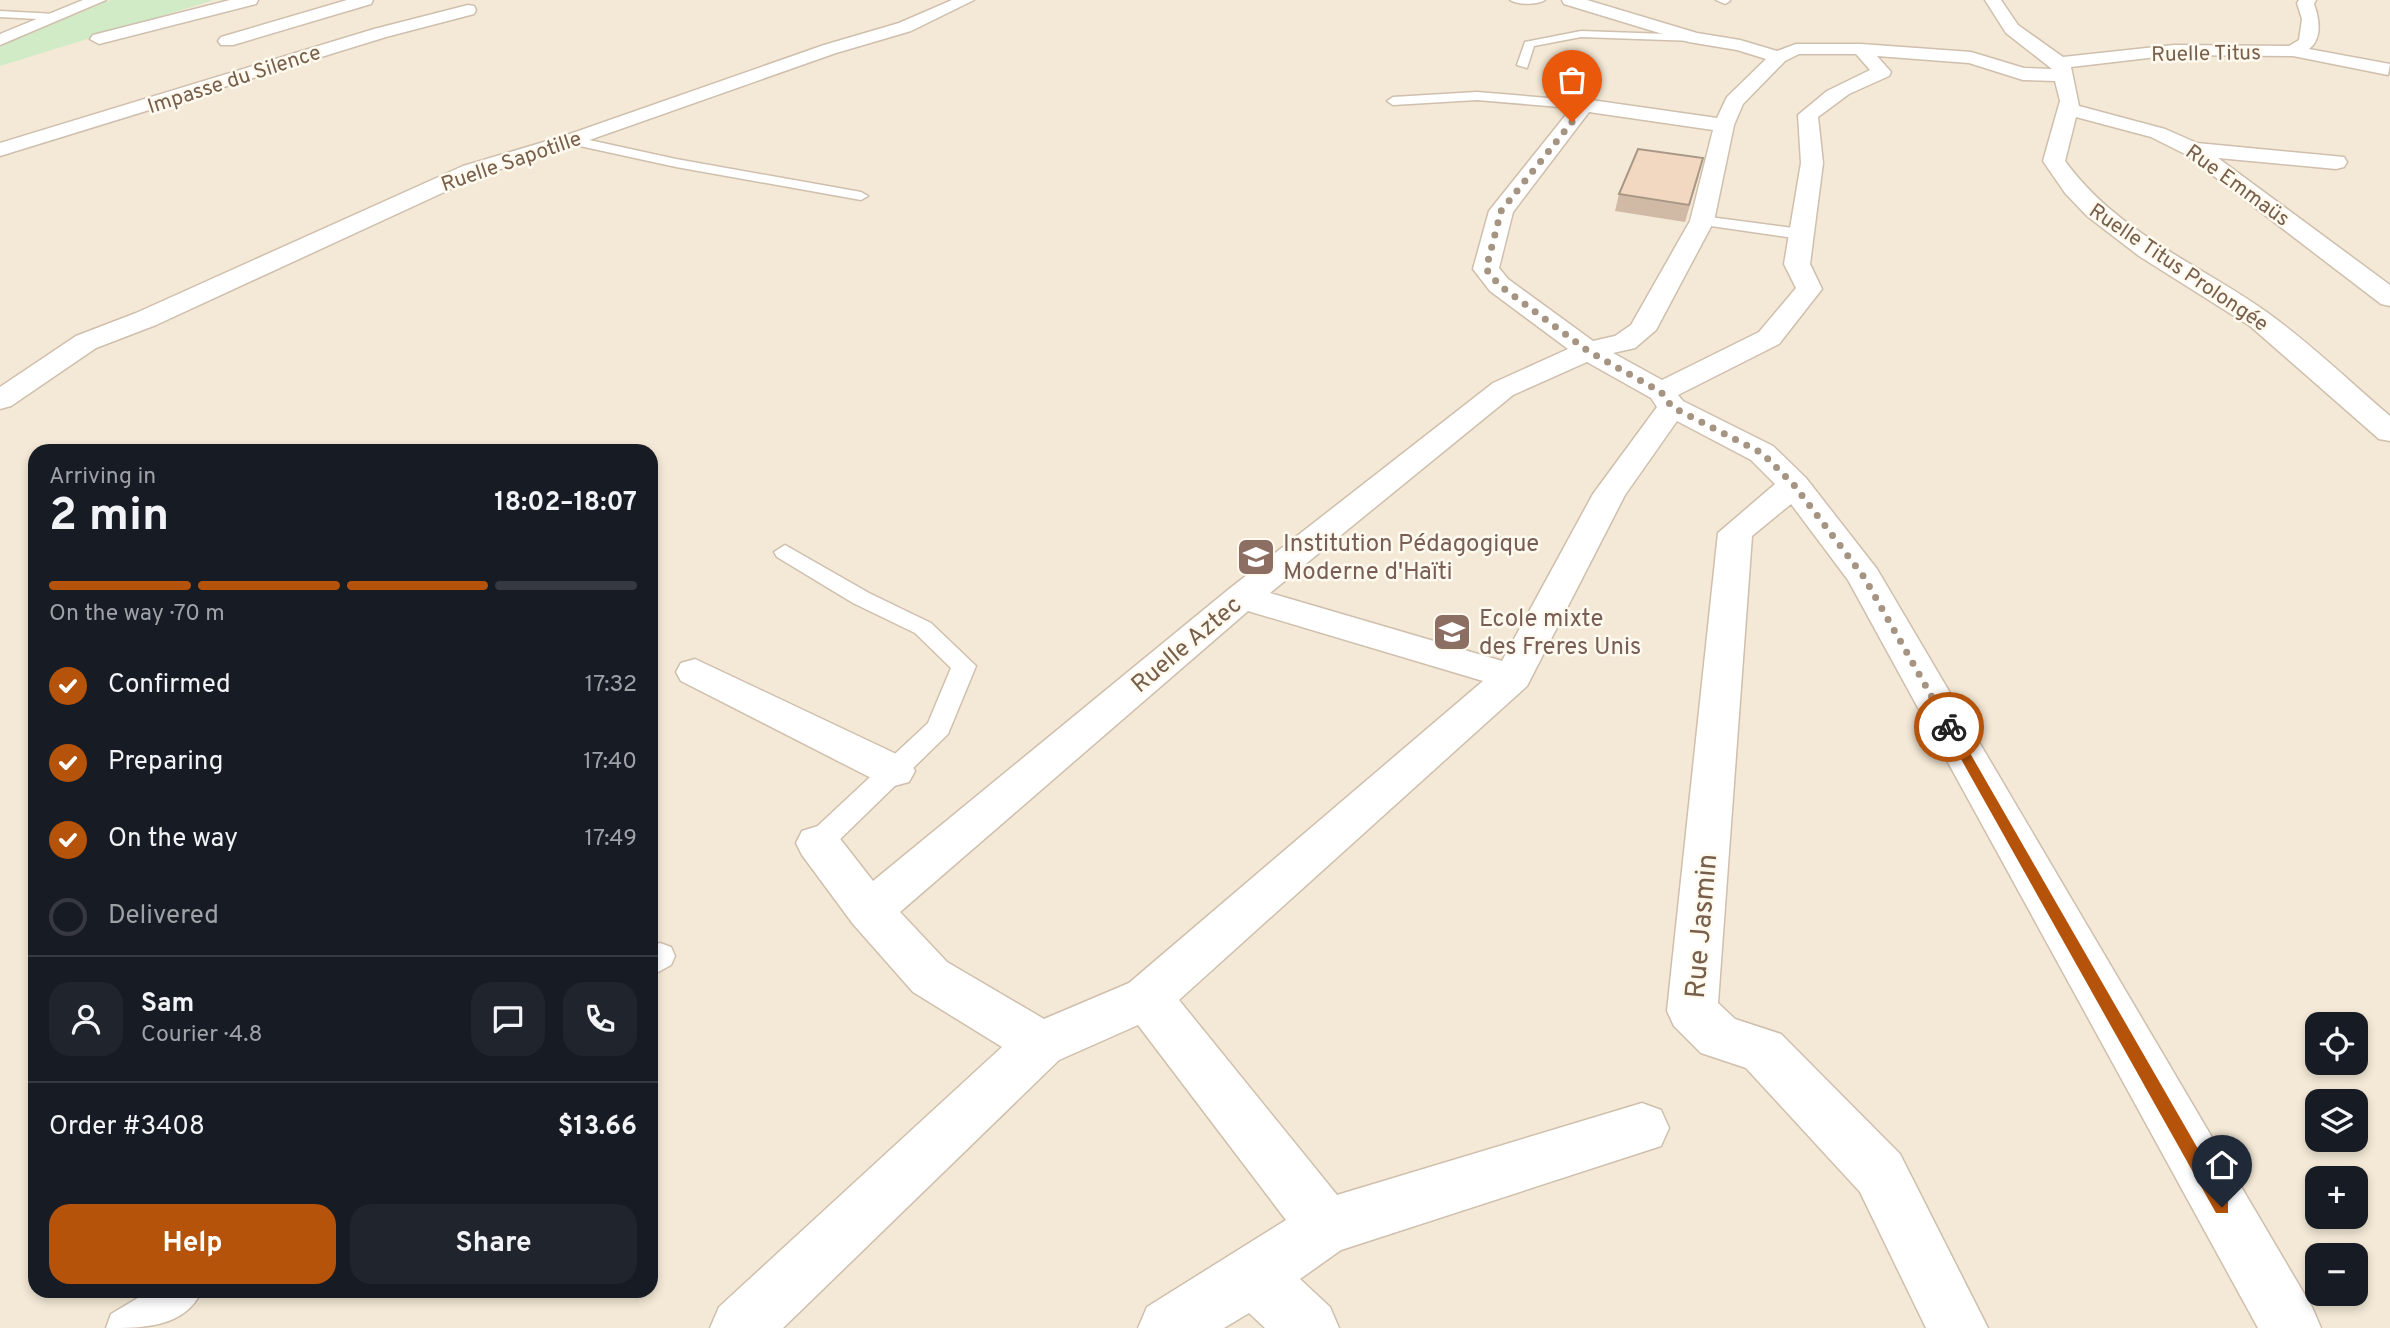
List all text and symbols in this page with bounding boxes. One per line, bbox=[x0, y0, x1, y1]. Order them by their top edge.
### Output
street label: Impasse du Silence bbox=[144, 40, 324, 121]
street label: Ruelle Titus bbox=[2151, 40, 2261, 69]
pin bbox=[1542, 50, 1602, 122]
icon: bag bbox=[1553, 61, 1591, 99]
street label: Ruelle Sapotille bbox=[438, 126, 585, 199]
street label: Rue Emmaüs bbox=[2180, 139, 2295, 233]
street label: Ruelle Titus Prolongée bbox=[2083, 198, 2273, 338]
text: Arriving in bbox=[49, 463, 156, 492]
text: 18:02–18:07 bbox=[494, 487, 637, 520]
text: 2 min bbox=[49, 488, 169, 547]
place label: Institution Pédagogique Moderne d'Haïti bbox=[1283, 530, 1539, 588]
school or university icon: Institution Pédagogique Moderne d'Haïti bbox=[1235, 536, 1277, 578]
street label: Ruelle Aztec bbox=[1126, 591, 1249, 700]
text: On the way · 70 m bbox=[49, 600, 225, 629]
place label: Ecole mixte des Freres Unis bbox=[1479, 605, 1641, 663]
school or university icon: Ecole mixte des Freres Unis bbox=[1431, 611, 1473, 653]
icon: check bbox=[49, 667, 87, 705]
text: Confirmed bbox=[108, 669, 231, 702]
text: 17:32 bbox=[585, 671, 637, 700]
courier bbox=[1914, 692, 1984, 762]
icon: bike bbox=[1930, 708, 1968, 746]
icon: check bbox=[49, 744, 87, 782]
text: Preparing bbox=[108, 746, 223, 779]
text: 17:40 bbox=[583, 748, 637, 777]
icon: check bbox=[49, 821, 87, 859]
text: On the way bbox=[108, 823, 238, 856]
text: 17:49 bbox=[585, 825, 637, 854]
street label: Rue Jasmin bbox=[1679, 852, 1727, 1000]
text: Delivered bbox=[108, 900, 219, 933]
button: person bbox=[49, 982, 123, 1056]
button: chat bbox=[471, 982, 545, 1056]
button: phone bbox=[563, 982, 637, 1056]
text: Sam bbox=[141, 988, 194, 1021]
map controls bbox=[2305, 1012, 2368, 1306]
button: locate bbox=[2305, 1012, 2368, 1075]
text: Courier · 4.8 bbox=[141, 1021, 262, 1050]
button: layers bbox=[2305, 1089, 2368, 1152]
text: Order #3408 bbox=[49, 1111, 205, 1144]
text: $13.66 bbox=[558, 1111, 637, 1144]
pin bbox=[2192, 1135, 2252, 1207]
icon: home bbox=[2203, 1146, 2241, 1184]
button: + bbox=[2305, 1166, 2368, 1229]
button: Help bbox=[49, 1204, 336, 1284]
button: Share bbox=[350, 1204, 637, 1284]
button: − bbox=[2305, 1243, 2368, 1306]

